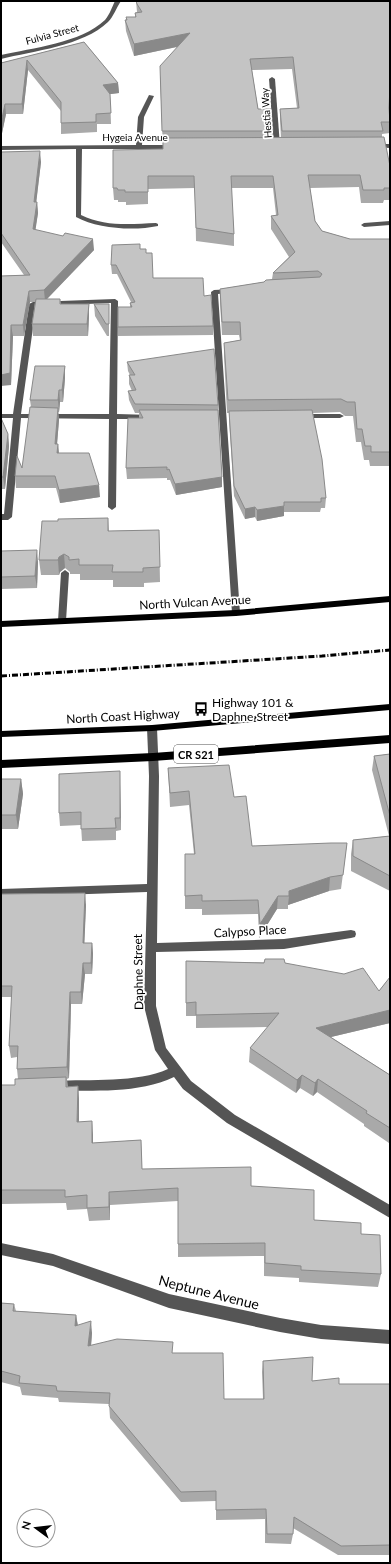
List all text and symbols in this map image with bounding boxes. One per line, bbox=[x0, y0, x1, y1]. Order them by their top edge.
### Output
street label: Fulvia Street bbox=[24, 21, 80, 47]
street label: Hestia Way bbox=[258, 87, 274, 139]
street label: Hygeia Avenue bbox=[102, 131, 168, 143]
street label: North Vulcan Avenue bbox=[139, 592, 251, 612]
place label: Highway 101 & Daphne Street bbox=[212, 695, 294, 724]
bus stop icon: Highway 101 & Daphne Street bbox=[193, 701, 209, 717]
street label: North Coast Highway bbox=[66, 705, 181, 726]
road number: CR S21 bbox=[174, 745, 218, 763]
street label: Calypso Place bbox=[213, 922, 287, 940]
street label: Daphne Street bbox=[130, 933, 146, 1010]
street label: Neptune Avenue bbox=[157, 1271, 261, 1313]
north arrow bbox=[16, 1508, 56, 1548]
text: N bbox=[18, 1520, 33, 1531]

